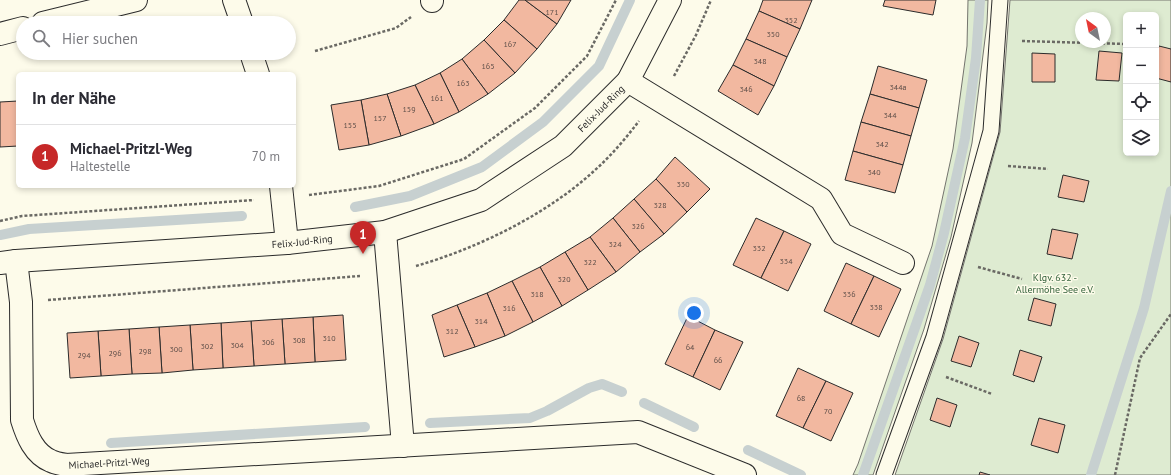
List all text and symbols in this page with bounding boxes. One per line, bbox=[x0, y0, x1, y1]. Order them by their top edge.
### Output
house number: 171 bbox=[545, 7, 559, 17]
north arrow bbox=[1075, 12, 1111, 48]
map controls bbox=[1123, 12, 1159, 156]
button: + bbox=[1123, 12, 1159, 48]
house number: 352 bbox=[784, 15, 798, 25]
search box bbox=[16, 16, 296, 60]
icon: search bbox=[30, 27, 52, 49]
text: Hier suchen bbox=[62, 29, 138, 48]
house number: 350 bbox=[766, 29, 780, 39]
house number: 167 bbox=[503, 39, 517, 49]
button: − bbox=[1123, 48, 1159, 84]
house number: 348 bbox=[753, 56, 767, 66]
house number: 165 bbox=[481, 61, 495, 71]
house number: 163 bbox=[456, 78, 470, 88]
house number: 344a bbox=[889, 82, 907, 92]
street label: Felix-Jud-Ring bbox=[575, 83, 627, 135]
house number: 346 bbox=[739, 84, 753, 94]
button: locate bbox=[1123, 84, 1159, 120]
text: In der Nähe bbox=[32, 87, 116, 109]
house number: 161 bbox=[430, 93, 444, 103]
house number: 159 bbox=[402, 104, 416, 114]
house number: 344 bbox=[883, 110, 897, 120]
house number: 157 bbox=[373, 113, 387, 123]
house number: 155 bbox=[343, 120, 357, 130]
button: layers bbox=[1123, 120, 1159, 156]
text: Michael-Pritzl-Weg bbox=[70, 139, 192, 158]
house number: 342 bbox=[875, 139, 889, 149]
text: 1 bbox=[41, 148, 49, 165]
text: 70 m bbox=[252, 148, 280, 165]
text: Haltestelle bbox=[70, 158, 130, 175]
house number: 340 bbox=[867, 167, 881, 177]
house number: 330 bbox=[676, 179, 690, 189]
house number: 328 bbox=[653, 200, 667, 210]
pin: 1 bbox=[350, 221, 376, 254]
house number: 326 bbox=[631, 221, 645, 231]
street label: Felix-Jud-Ring bbox=[271, 232, 333, 251]
house number: 324 bbox=[608, 239, 622, 249]
house number: 332 bbox=[752, 243, 766, 253]
house number: 334 bbox=[779, 256, 793, 266]
house number: 322 bbox=[583, 257, 597, 267]
park label: Klgv. 632 - Allermöhe See e.V. bbox=[1016, 271, 1094, 296]
house number: 320 bbox=[557, 274, 571, 284]
house number: 318 bbox=[530, 289, 544, 299]
house number: 336 bbox=[842, 289, 856, 299]
house number: 338 bbox=[869, 302, 883, 312]
house number: 316 bbox=[502, 303, 516, 313]
your location bbox=[684, 303, 704, 323]
house number: 314 bbox=[474, 316, 488, 326]
house number: 312 bbox=[445, 326, 459, 336]
house number: 310 bbox=[322, 333, 336, 343]
house number: 308 bbox=[292, 335, 306, 345]
house number: 306 bbox=[261, 337, 275, 347]
house number: 304 bbox=[230, 340, 244, 350]
house number: 302 bbox=[200, 341, 214, 351]
house number: 64 bbox=[686, 342, 695, 352]
house number: 300 bbox=[169, 344, 183, 354]
house number: 298 bbox=[138, 346, 152, 356]
house number: 296 bbox=[108, 348, 122, 358]
house number: 294 bbox=[77, 350, 91, 360]
house number: 66 bbox=[714, 355, 722, 365]
house number: 68 bbox=[797, 393, 805, 403]
house number: 70 bbox=[824, 406, 833, 416]
street label: Michael-Pritzl-Weg bbox=[68, 454, 150, 472]

